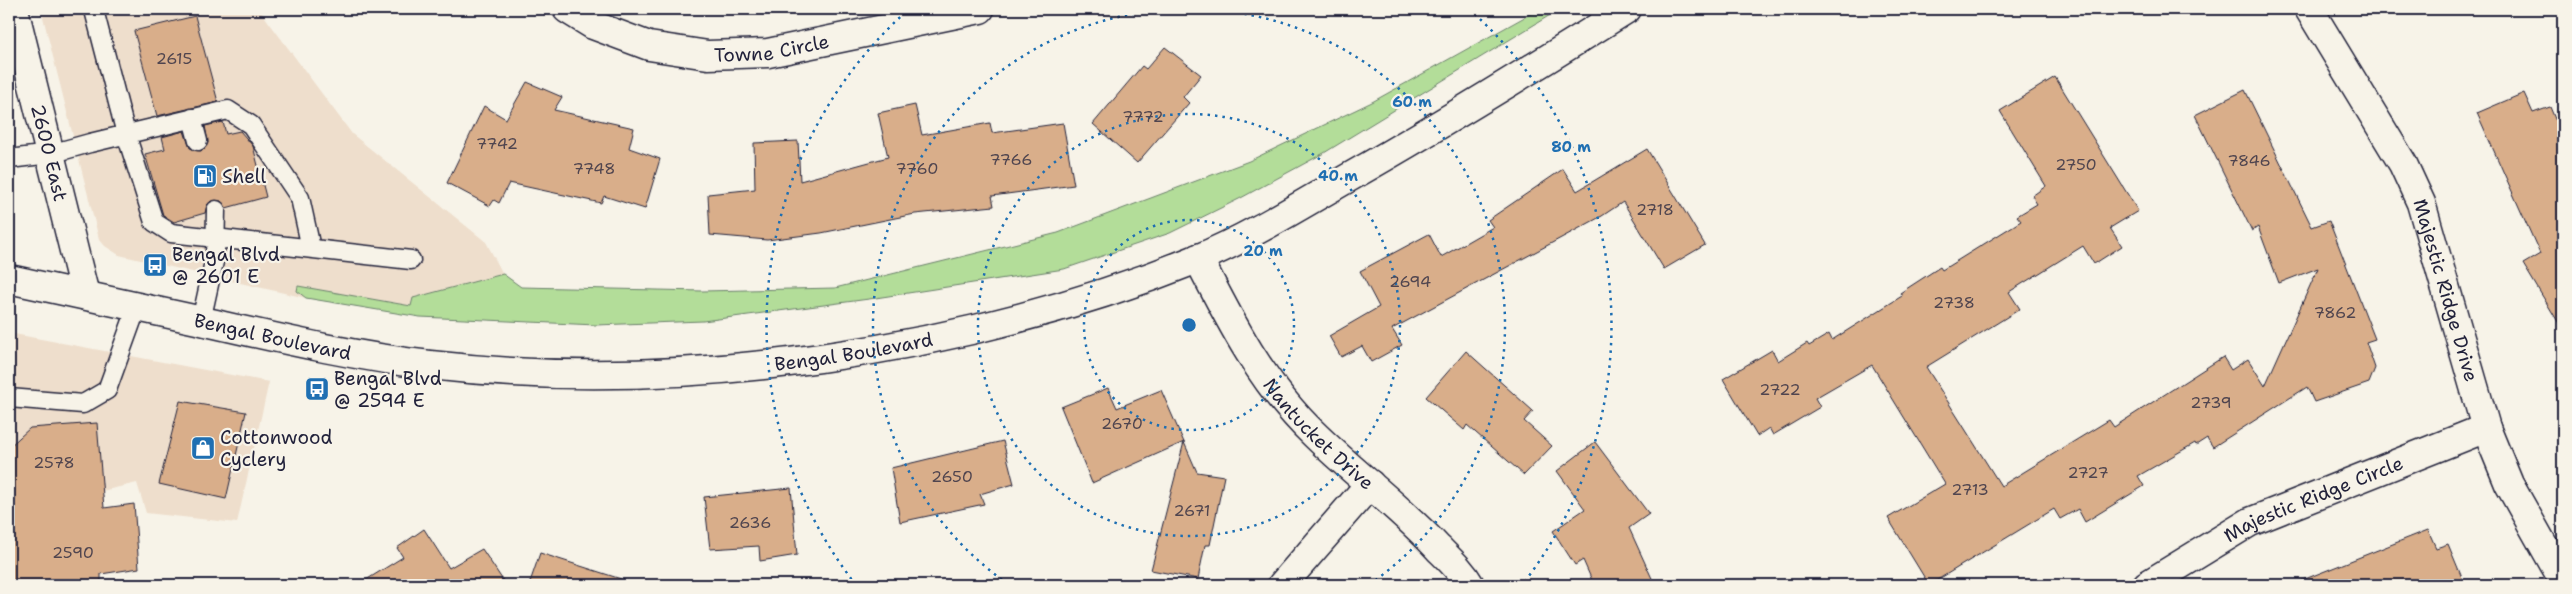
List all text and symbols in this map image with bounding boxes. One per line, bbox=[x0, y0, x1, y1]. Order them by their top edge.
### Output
street label: Towne Circle bbox=[714, 28, 831, 67]
house number: 2615 bbox=[156, 48, 192, 69]
text: 60 m bbox=[1392, 92, 1432, 112]
street label: 2600 East bbox=[26, 102, 74, 204]
house number: 7772 bbox=[1122, 106, 1164, 127]
house number: 7742 bbox=[476, 133, 518, 154]
text: 80 m bbox=[1551, 137, 1591, 157]
house number: 7766 bbox=[990, 149, 1032, 170]
house number: 7846 bbox=[2227, 150, 2271, 171]
house number: 2750 bbox=[2055, 154, 2097, 175]
house number: 7748 bbox=[573, 158, 615, 179]
house number: 7760 bbox=[896, 158, 938, 179]
fuel station icon: Shell bbox=[192, 163, 218, 189]
place label: Shell bbox=[222, 164, 266, 189]
text: 40 m bbox=[1318, 166, 1358, 186]
street label: Majestic Ridge Drive bbox=[2408, 196, 2484, 384]
house number: 2718 bbox=[1636, 199, 1674, 220]
text: 20 m bbox=[1243, 241, 1283, 261]
place label: Bengal Blvd @ 2601 E bbox=[172, 242, 280, 289]
bus stop icon: Bengal Blvd @ 2601 E bbox=[142, 252, 168, 278]
house number: 2694 bbox=[1389, 271, 1431, 292]
house number: 2738 bbox=[1933, 292, 1975, 313]
house number: 7862 bbox=[2314, 302, 2356, 323]
street label: Bengal Boulevard bbox=[192, 307, 353, 365]
centre of rings bbox=[1180, 316, 1198, 334]
street label: Bengal Boulevard bbox=[773, 326, 935, 376]
place label: Bengal Blvd @ 2594 E bbox=[334, 366, 442, 413]
street label: Nantucket Drive bbox=[1258, 373, 1379, 495]
bus stop icon: Bengal Blvd @ 2594 E bbox=[304, 376, 330, 402]
house number: 2722 bbox=[1759, 379, 1801, 400]
house number: 2739 bbox=[2190, 392, 2232, 413]
house number: 2670 bbox=[1101, 413, 1143, 434]
place label: Cottonwood Cyclery bbox=[220, 425, 333, 472]
shop icon: Cottonwood Cyclery bbox=[190, 435, 216, 461]
street label: Majestic Ridge Circle bbox=[2219, 450, 2406, 548]
house number: 2578 bbox=[33, 452, 75, 473]
house number: 2727 bbox=[2067, 462, 2109, 483]
house number: 2650 bbox=[931, 466, 973, 487]
house number: 2713 bbox=[1951, 479, 1989, 500]
house number: 2671 bbox=[1174, 500, 1210, 521]
house number: 2636 bbox=[729, 512, 771, 533]
house number: 2590 bbox=[52, 542, 94, 563]

